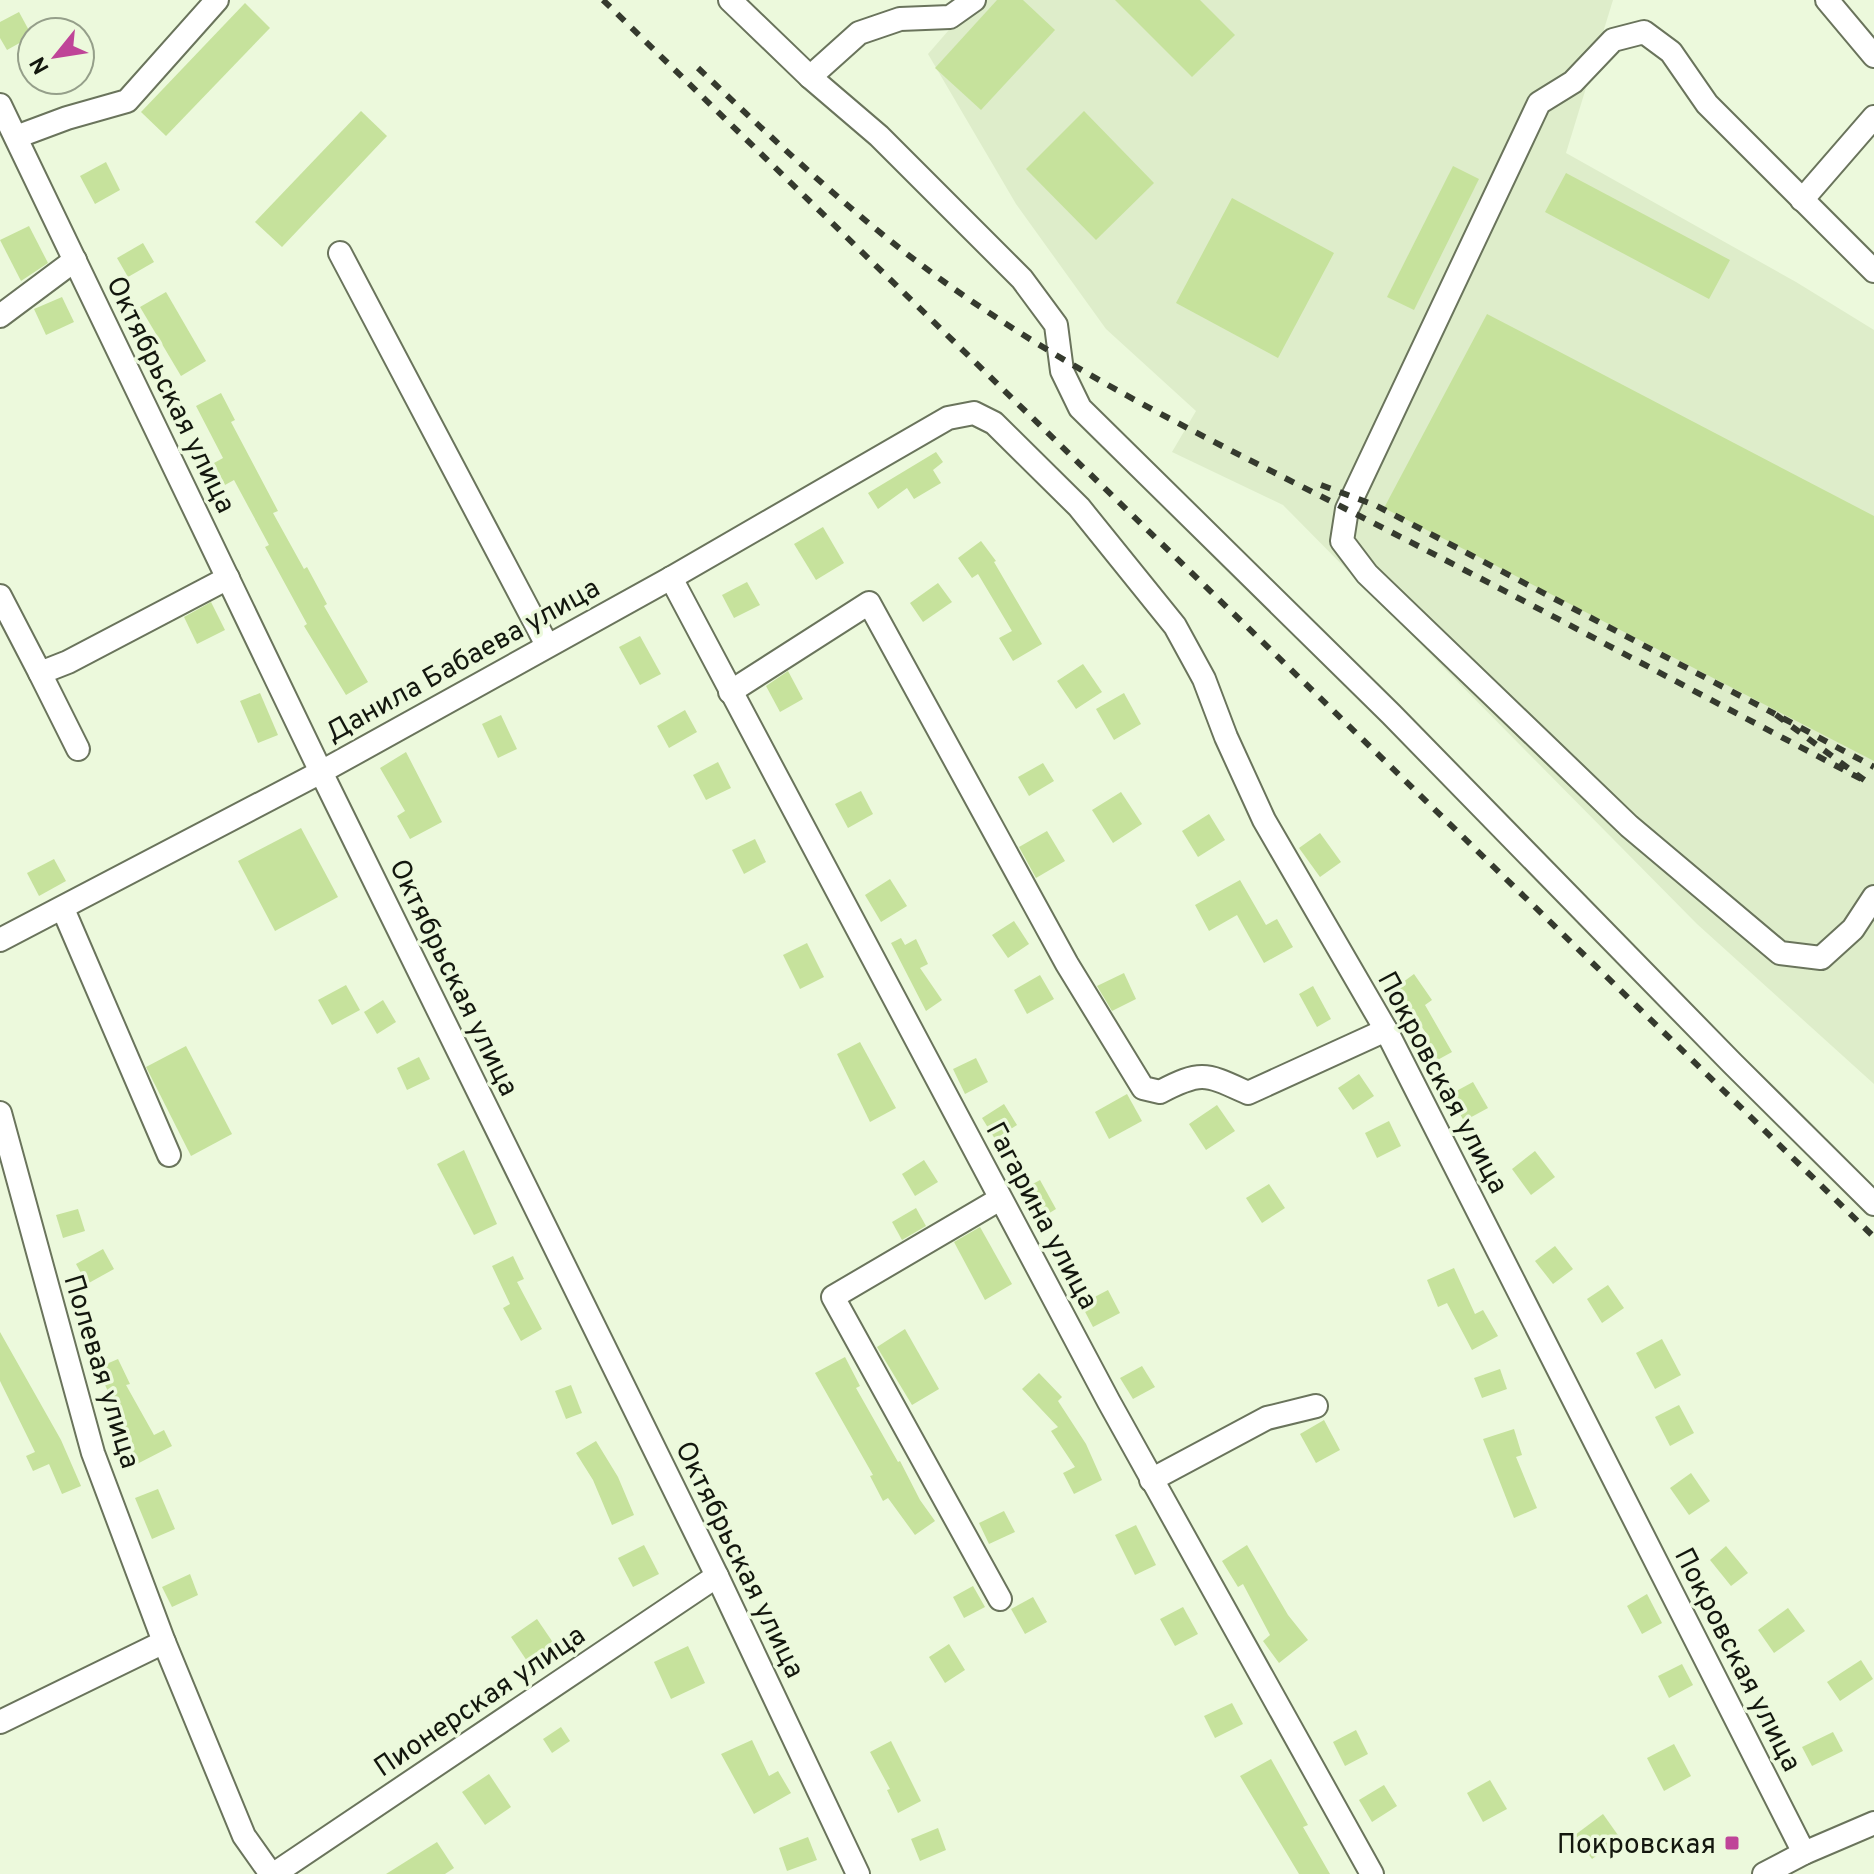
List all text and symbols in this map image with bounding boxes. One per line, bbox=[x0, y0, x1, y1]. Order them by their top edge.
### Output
north arrow bbox=[16, 16, 96, 96]
text: N bbox=[25, 51, 56, 78]
street label: Октябрьская улица bbox=[96, 271, 242, 520]
street label: Данила Бабаева улица bbox=[320, 571, 607, 752]
street label: Октябрьская улица bbox=[379, 854, 525, 1103]
street label: Покровская улица bbox=[1368, 966, 1515, 1201]
street label: Гагарина улица bbox=[976, 1116, 1105, 1316]
street label: Полевая улица bbox=[54, 1270, 147, 1473]
street label: Октябрьская улица bbox=[665, 1436, 811, 1685]
street label: Покровская улица bbox=[1664, 1542, 1808, 1778]
street label: Пионерская улица bbox=[368, 1618, 593, 1787]
place label: Покровская bbox=[1557, 1828, 1716, 1864]
marker: Покровская bbox=[1723, 1834, 1741, 1852]

